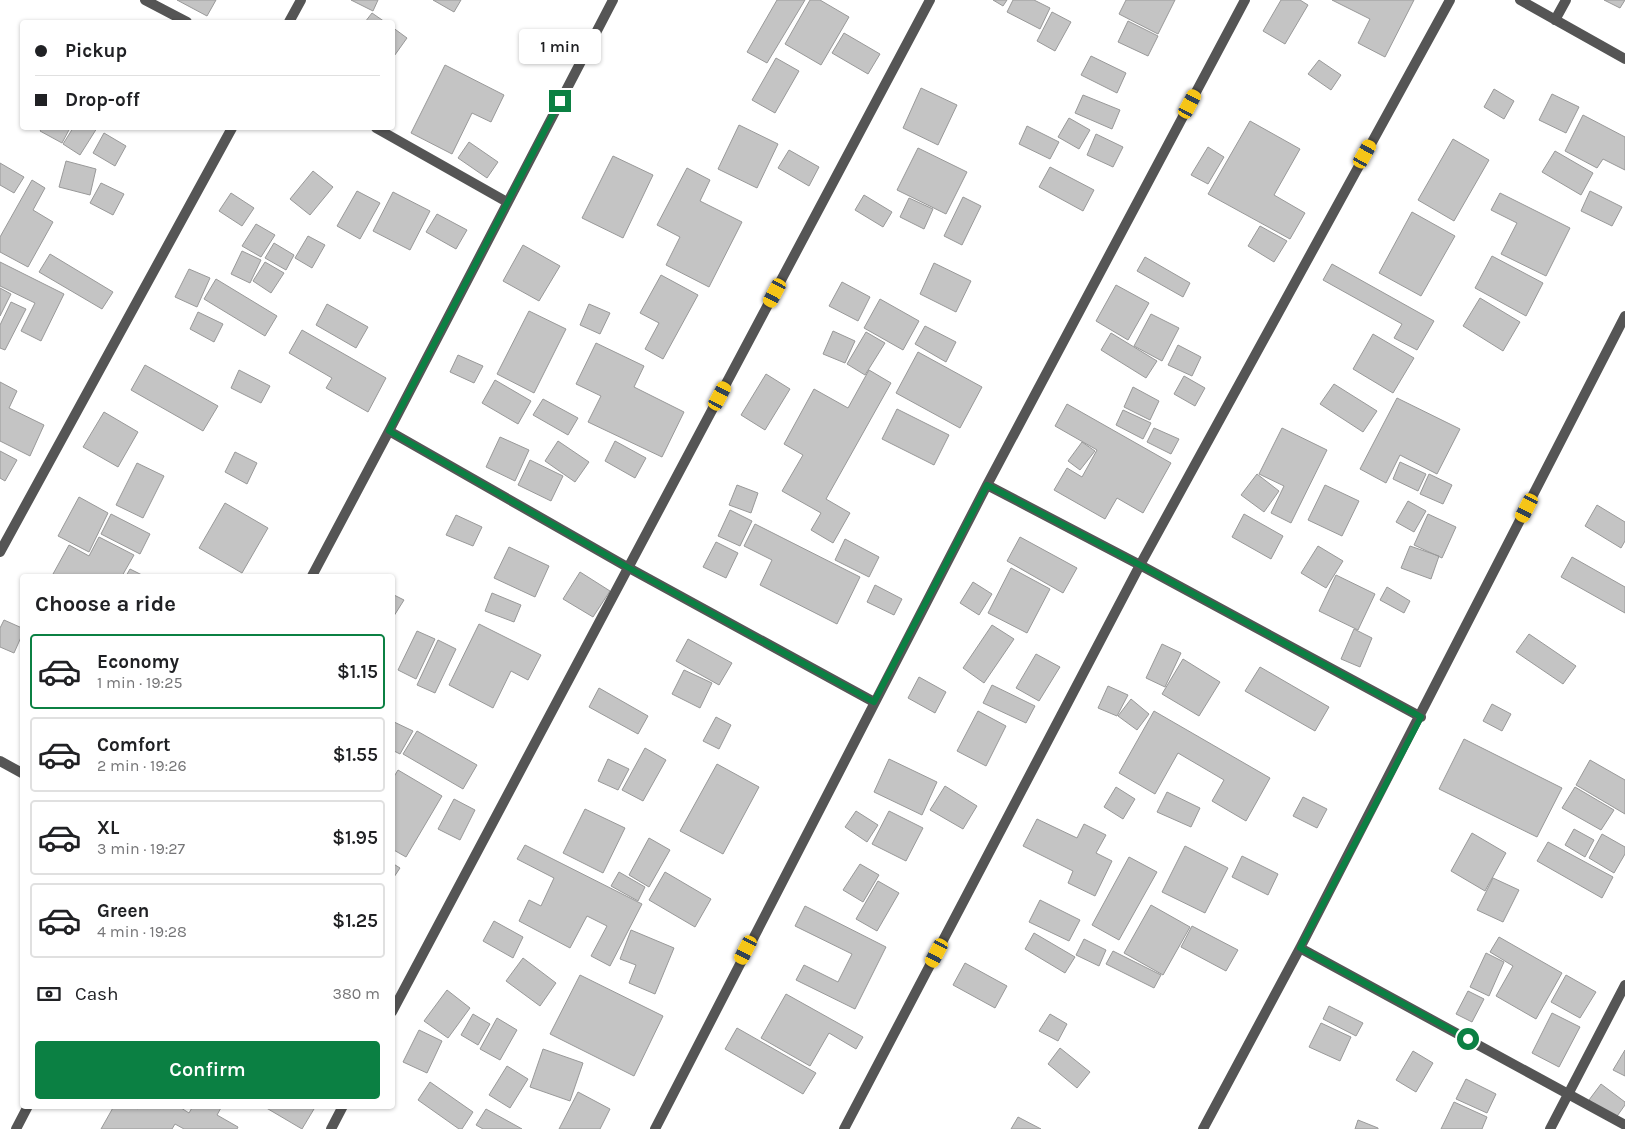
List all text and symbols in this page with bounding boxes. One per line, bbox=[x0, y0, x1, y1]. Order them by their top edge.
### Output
callout: 1 min bbox=[519, 28, 601, 64]
text: 1 min bbox=[540, 37, 580, 56]
text: Pickup bbox=[65, 40, 127, 62]
car bbox=[1176, 87, 1203, 121]
text: Drop-off bbox=[65, 89, 140, 111]
route end bbox=[549, 90, 571, 112]
car bbox=[1351, 137, 1378, 171]
car bbox=[761, 276, 788, 310]
car bbox=[706, 379, 733, 413]
car bbox=[1513, 491, 1540, 525]
text: Choose a ride bbox=[35, 591, 176, 617]
icon: car bbox=[37, 649, 82, 694]
text: Economy bbox=[97, 651, 179, 673]
text: $1.15 bbox=[337, 661, 378, 683]
text: 1 min · 19:25 bbox=[97, 673, 183, 692]
icon: car bbox=[37, 732, 82, 777]
text: Comfort bbox=[97, 734, 171, 756]
text: $1.55 bbox=[333, 744, 378, 766]
text: 2 min · 19:26 bbox=[97, 756, 187, 775]
icon: car bbox=[37, 815, 82, 860]
text: XL bbox=[97, 817, 119, 839]
text: $1.95 bbox=[332, 827, 378, 849]
text: 3 min · 19:27 bbox=[97, 839, 185, 858]
icon: car bbox=[37, 898, 82, 943]
text: Green bbox=[97, 900, 149, 922]
text: $1.25 bbox=[332, 910, 378, 932]
text: 4 min · 19:28 bbox=[97, 922, 187, 941]
car bbox=[732, 933, 759, 967]
car bbox=[923, 936, 950, 970]
icon: cash bbox=[35, 980, 63, 1008]
text: Cash bbox=[75, 983, 119, 1005]
text: 380 m bbox=[332, 984, 380, 1003]
route start bbox=[1457, 1028, 1479, 1050]
button: Confirm bbox=[35, 1041, 380, 1099]

